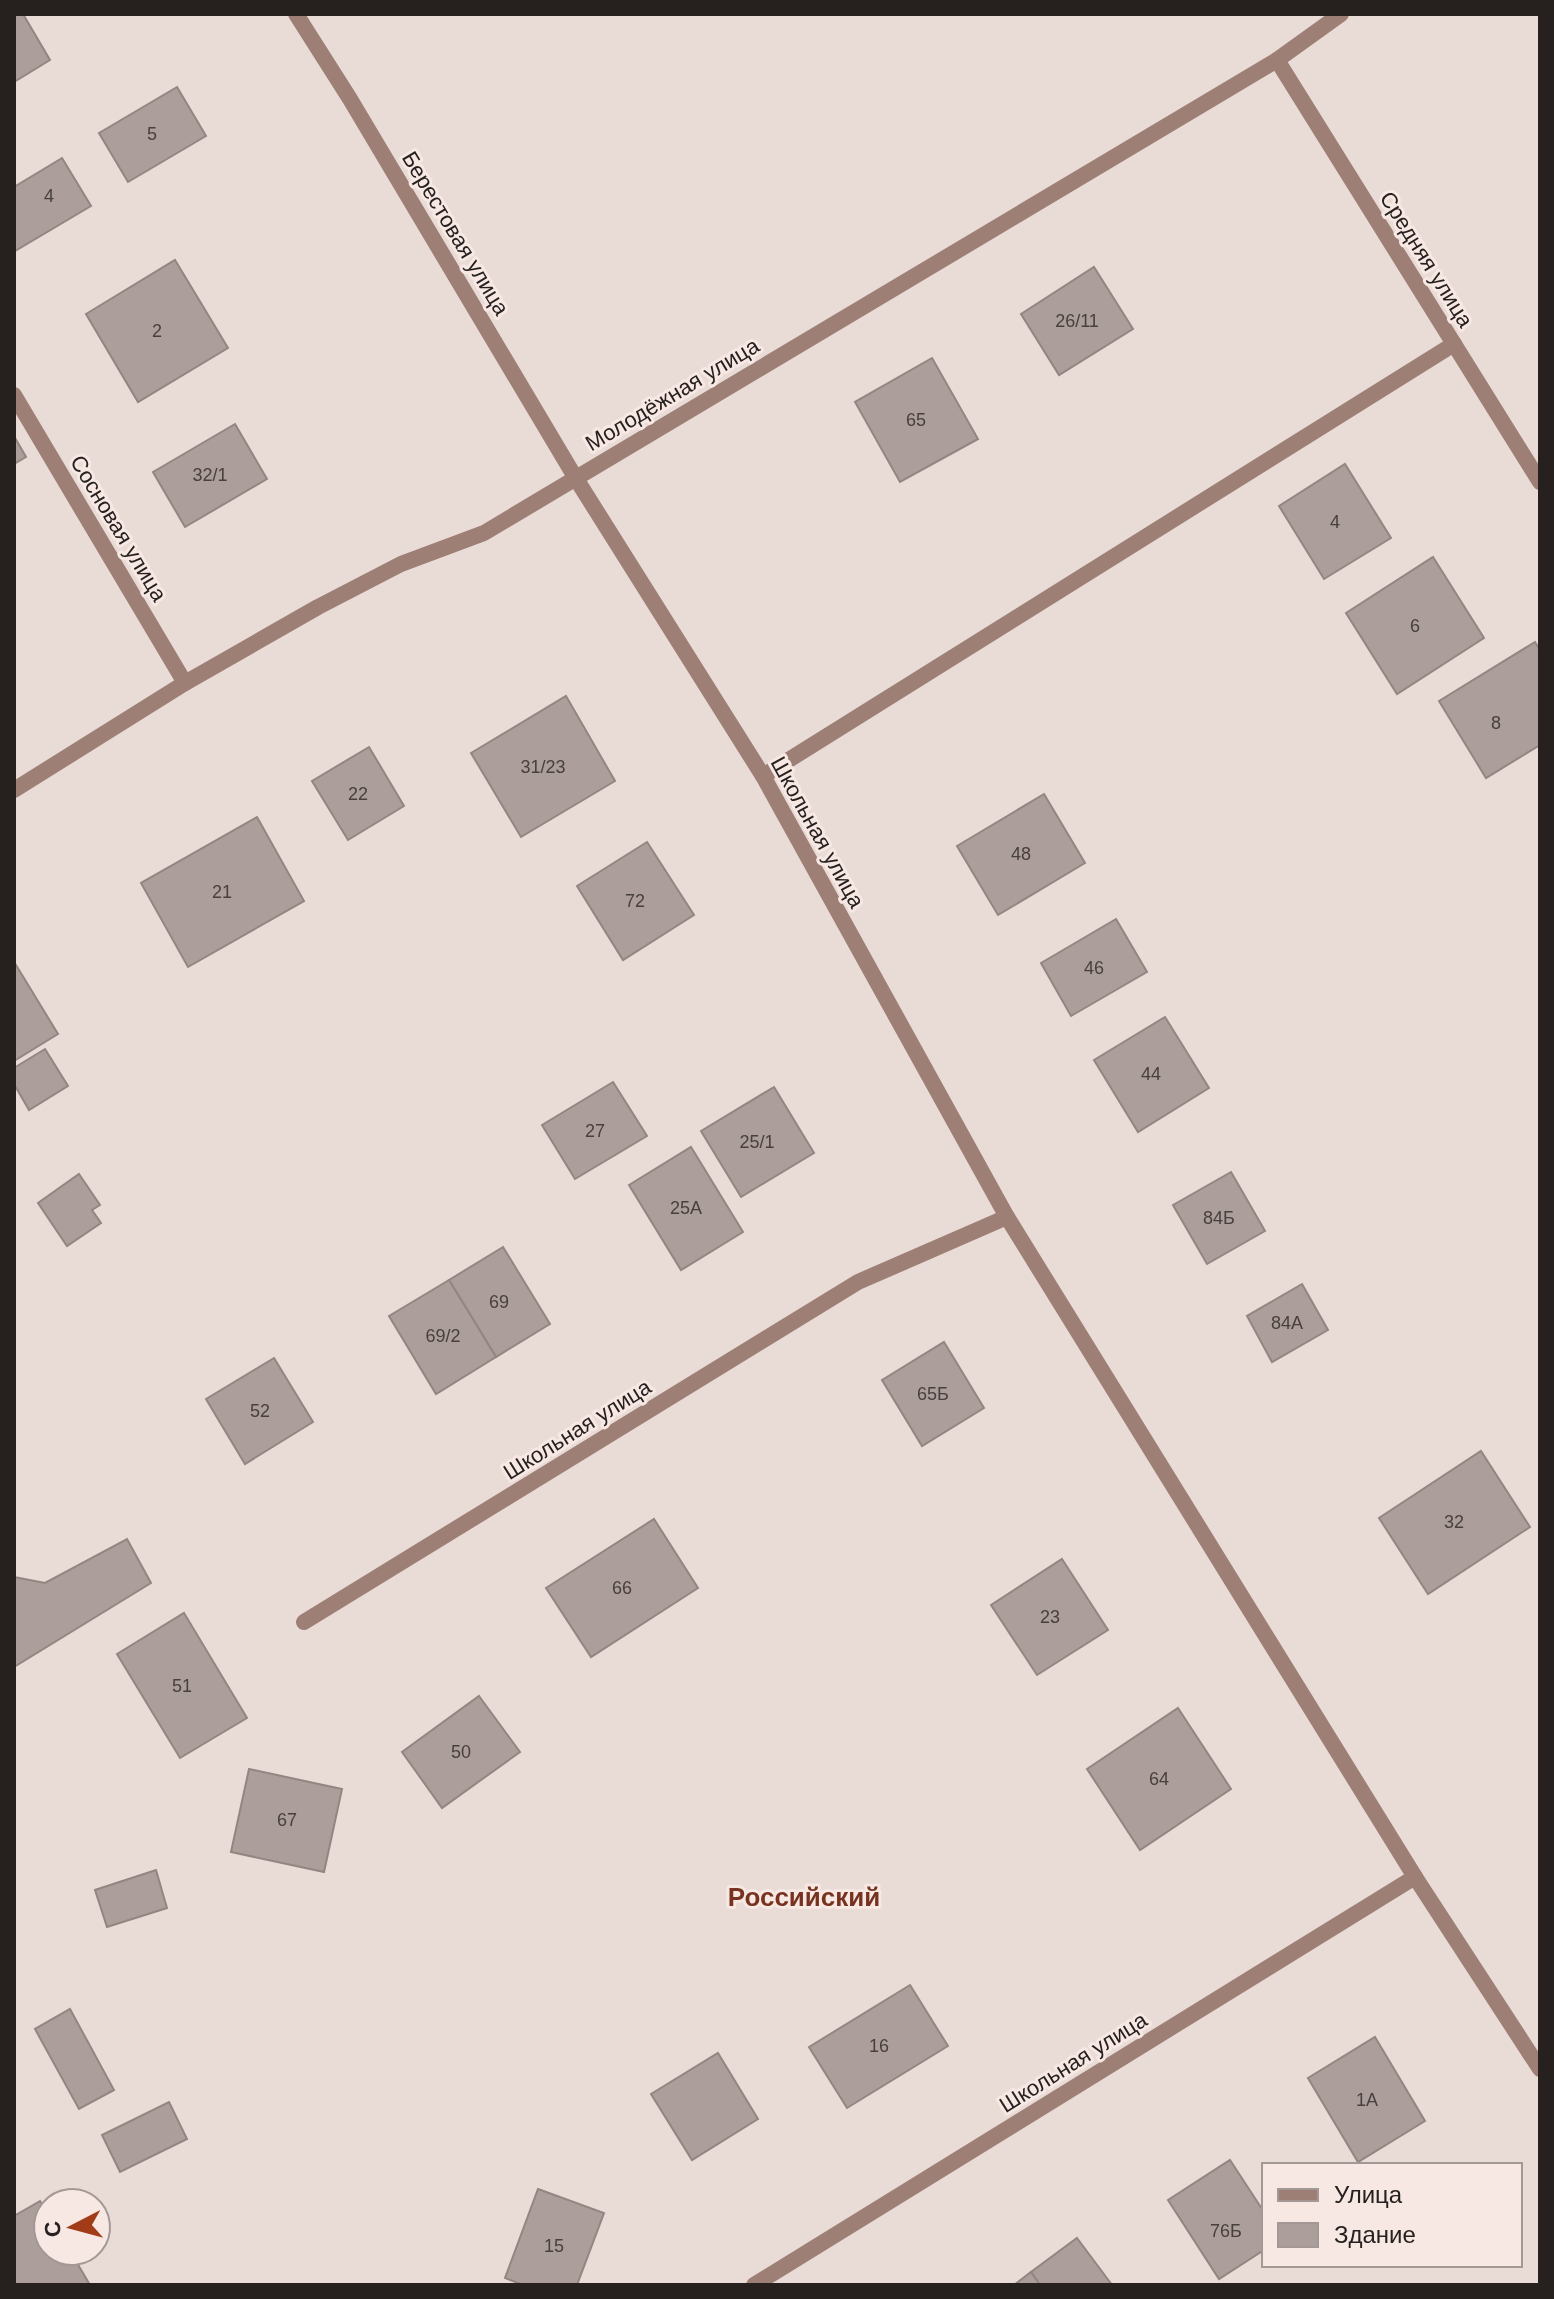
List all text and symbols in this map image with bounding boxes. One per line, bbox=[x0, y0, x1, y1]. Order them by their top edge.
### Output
house number: 5 bbox=[147, 124, 157, 144]
street label: Берестовая улица bbox=[397, 147, 515, 320]
house number: 4 bbox=[44, 186, 54, 206]
street label: Средняя улица bbox=[1375, 187, 1479, 332]
house number: 26/11 bbox=[1055, 311, 1099, 331]
house number: 2 bbox=[152, 321, 162, 341]
street label: Молодёжная улица bbox=[581, 332, 764, 456]
house number: 65 bbox=[906, 410, 926, 430]
street label: Сосновая улица bbox=[65, 451, 172, 606]
house number: 32/1 bbox=[192, 465, 228, 485]
house number: 4 bbox=[1330, 512, 1340, 532]
house number: 6 bbox=[1410, 616, 1420, 636]
house number: 8 bbox=[1491, 713, 1501, 733]
street label: Школьная улица bbox=[766, 752, 870, 913]
house number: 31/23 bbox=[520, 757, 566, 777]
house number: 22 bbox=[348, 784, 368, 804]
house number: 48 bbox=[1011, 844, 1031, 864]
house number: 21 bbox=[212, 882, 232, 902]
house number: 72 bbox=[625, 891, 645, 911]
house number: 46 bbox=[1084, 958, 1104, 978]
house number: 44 bbox=[1141, 1064, 1161, 1084]
house number: 27 bbox=[585, 1121, 605, 1141]
house number: 25/1 bbox=[739, 1132, 775, 1152]
house number: 25А bbox=[670, 1198, 702, 1218]
house number: 84Б bbox=[1203, 1208, 1235, 1228]
house number: 69 bbox=[489, 1292, 509, 1312]
house number: 84А bbox=[1271, 1313, 1303, 1333]
house number: 69/2 bbox=[425, 1326, 461, 1346]
street label: Школьная улица bbox=[499, 1374, 656, 1485]
house number: 65Б bbox=[917, 1384, 949, 1404]
house number: 52 bbox=[250, 1401, 270, 1421]
house number: 32 bbox=[1444, 1512, 1464, 1532]
house number: 66 bbox=[612, 1578, 632, 1598]
house number: 23 bbox=[1040, 1607, 1060, 1627]
house number: 51 bbox=[172, 1676, 192, 1696]
house number: 50 bbox=[451, 1742, 471, 1762]
house number: 64 bbox=[1149, 1769, 1169, 1789]
house number: 67 bbox=[277, 1810, 297, 1830]
district label: Российский bbox=[728, 1882, 880, 1912]
street label: Школьная улица bbox=[995, 2007, 1152, 2118]
house number: 16 bbox=[869, 2036, 889, 2056]
house number: 1А bbox=[1356, 2090, 1378, 2110]
legend bbox=[1262, 2163, 1522, 2267]
text: Улица bbox=[1334, 2181, 1403, 2208]
north arrow bbox=[32, 2187, 112, 2267]
text: С bbox=[39, 2220, 66, 2238]
house number: 76Б bbox=[1210, 2221, 1242, 2241]
text: Здание bbox=[1334, 2221, 1416, 2248]
house number: 15 bbox=[544, 2236, 564, 2256]

